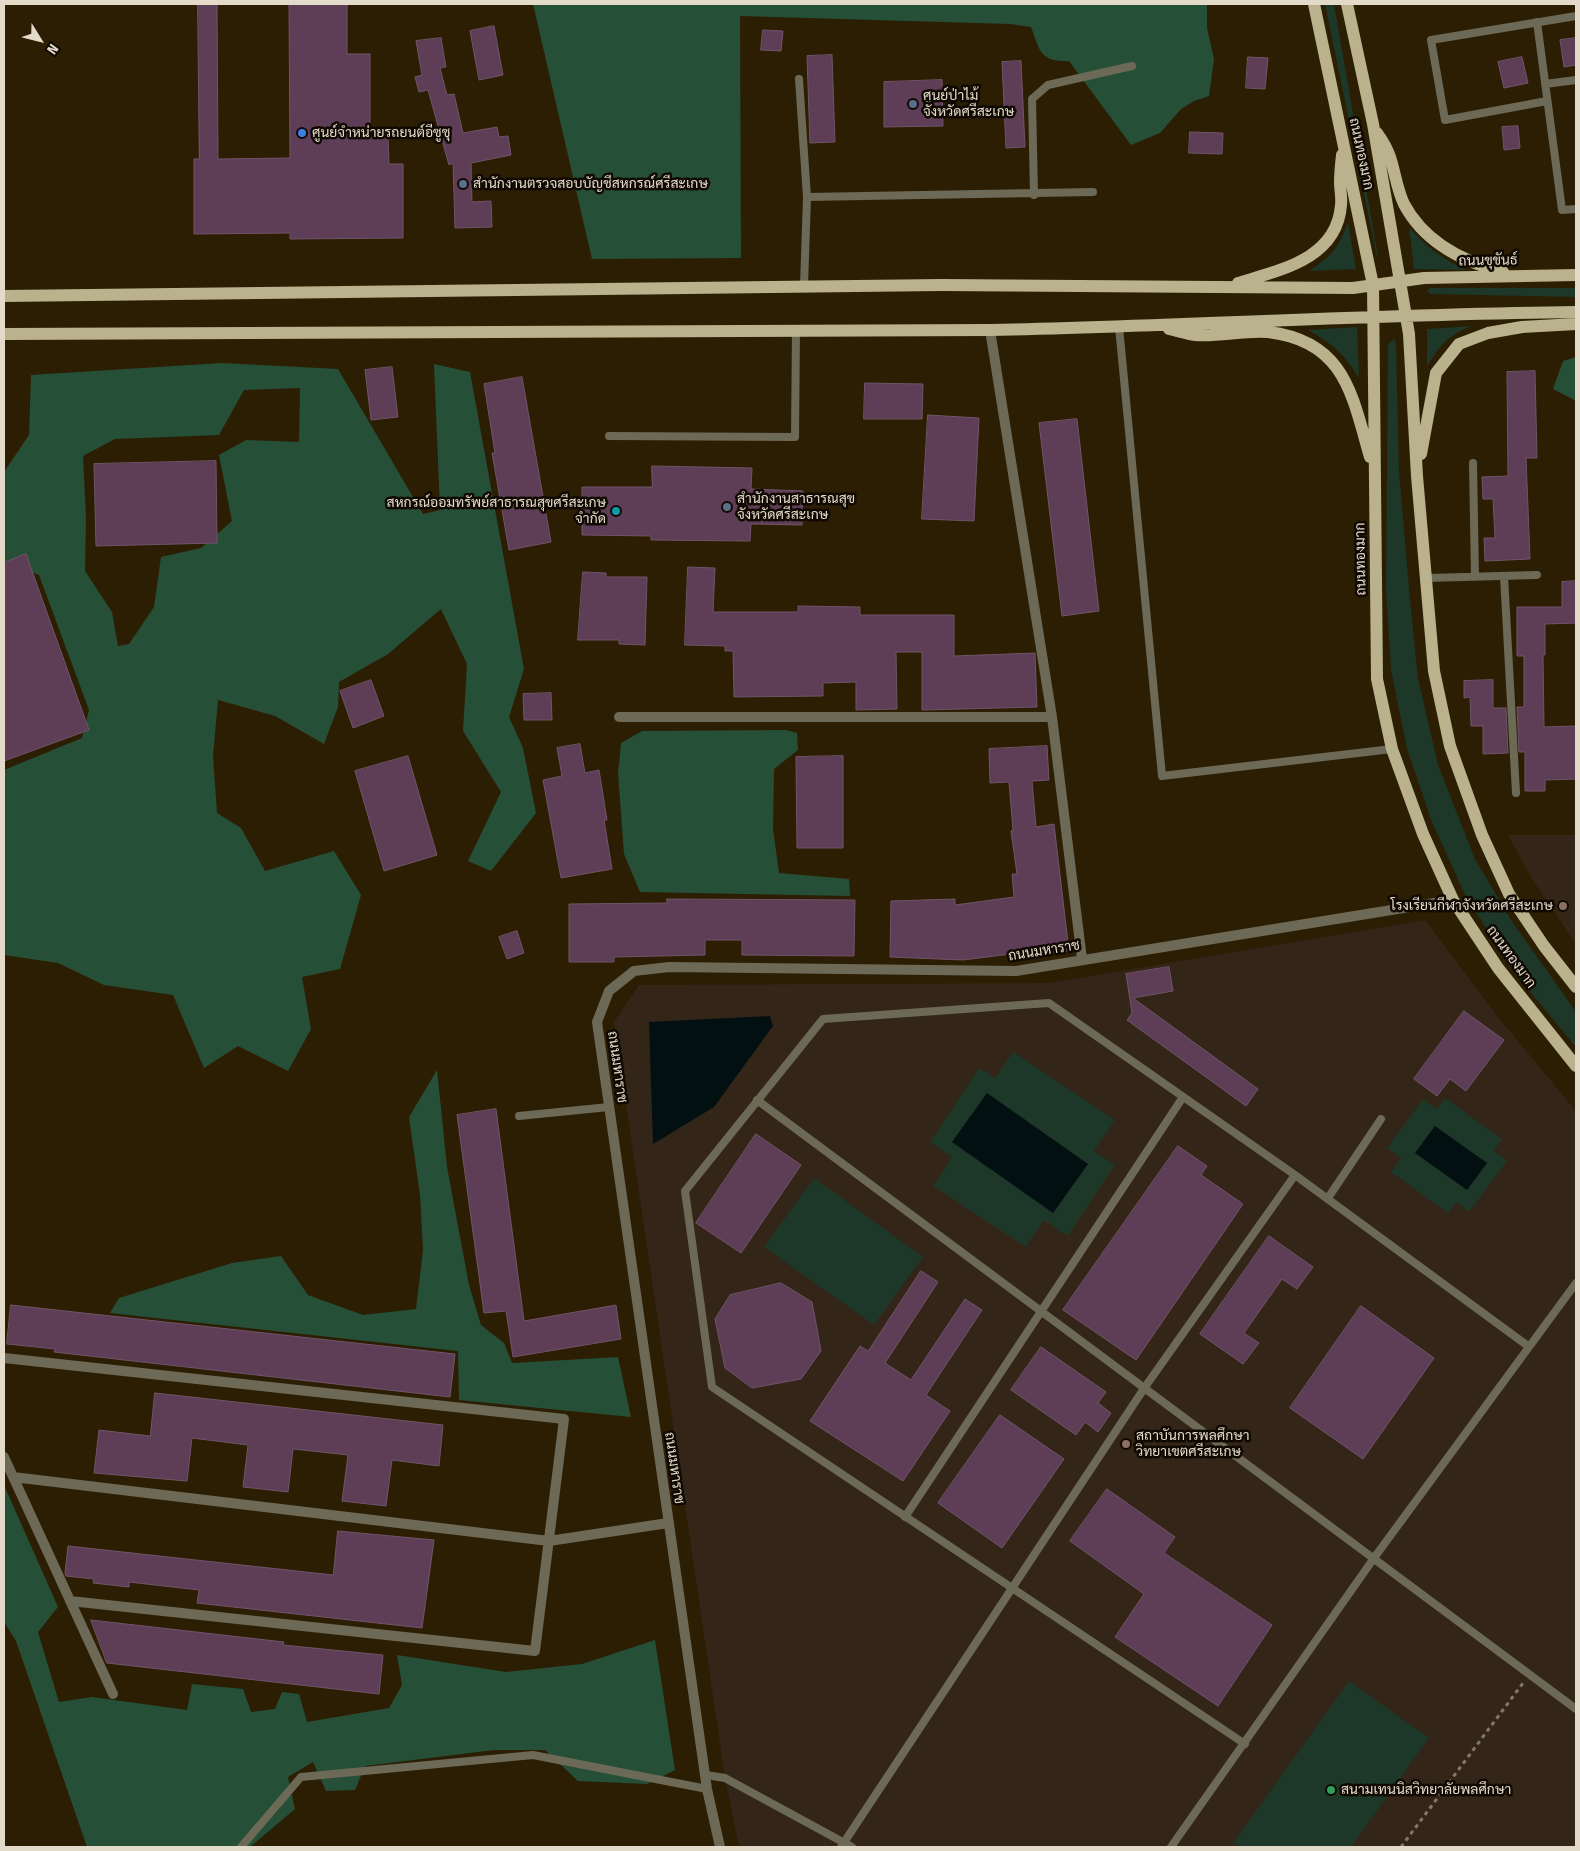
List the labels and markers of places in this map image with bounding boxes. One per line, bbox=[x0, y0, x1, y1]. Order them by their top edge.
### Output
place label: ศูนย์ป่าไม้ จังหวัดศรีสะเกษ bbox=[923, 88, 1014, 120]
marker: ศูนย์ป่าไม้ จังหวัดศรีสะเกษ bbox=[907, 98, 919, 110]
place label: ศูนย์จำหน่ายรถยนต์อีซูซุ bbox=[312, 125, 450, 141]
marker: ศูนย์จำหน่ายรถยนต์อีซูซุ bbox=[296, 127, 308, 139]
place label: สำนักงานตรวจสอบบัญชีสหกรณ์ศรีสะเกษ bbox=[473, 176, 708, 192]
marker: สำนักงานตรวจสอบบัญชีสหกรณ์ศรีสะเกษ bbox=[457, 178, 469, 190]
place label: สำนักงานสาธารณสุข จังหวัดศรีสะเกษ bbox=[737, 491, 855, 524]
place label: สหกรณ์ออมทรัพย์สาธารณสุขศรีสะเกษ จำกัด bbox=[387, 495, 606, 528]
marker: สำนักงานสาธารณสุข จังหวัดศรีสะเกษ bbox=[721, 501, 733, 513]
marker: สหกรณ์ออมทรัพย์สาธารณสุขศรีสะเกษ จำกัด bbox=[610, 505, 622, 517]
place label: โรงเรียนกีฬาจังหวัดศรีสะเกษ bbox=[1390, 898, 1553, 914]
marker: โรงเรียนกีฬาจังหวัดศรีสะเกษ bbox=[1557, 900, 1569, 912]
place label: สถาบันการพลศึกษา วิทยาเขตศรีสะเกษ bbox=[1136, 1428, 1250, 1460]
marker: สถาบันการพลศึกษา วิทยาเขตศรีสะเกษ bbox=[1120, 1438, 1132, 1450]
place label: สนามเทนนิสวิทยาลัยพลศึกษา bbox=[1341, 1782, 1511, 1798]
marker: สนามเทนนิสวิทยาลัยพลศึกษา bbox=[1325, 1784, 1337, 1796]

